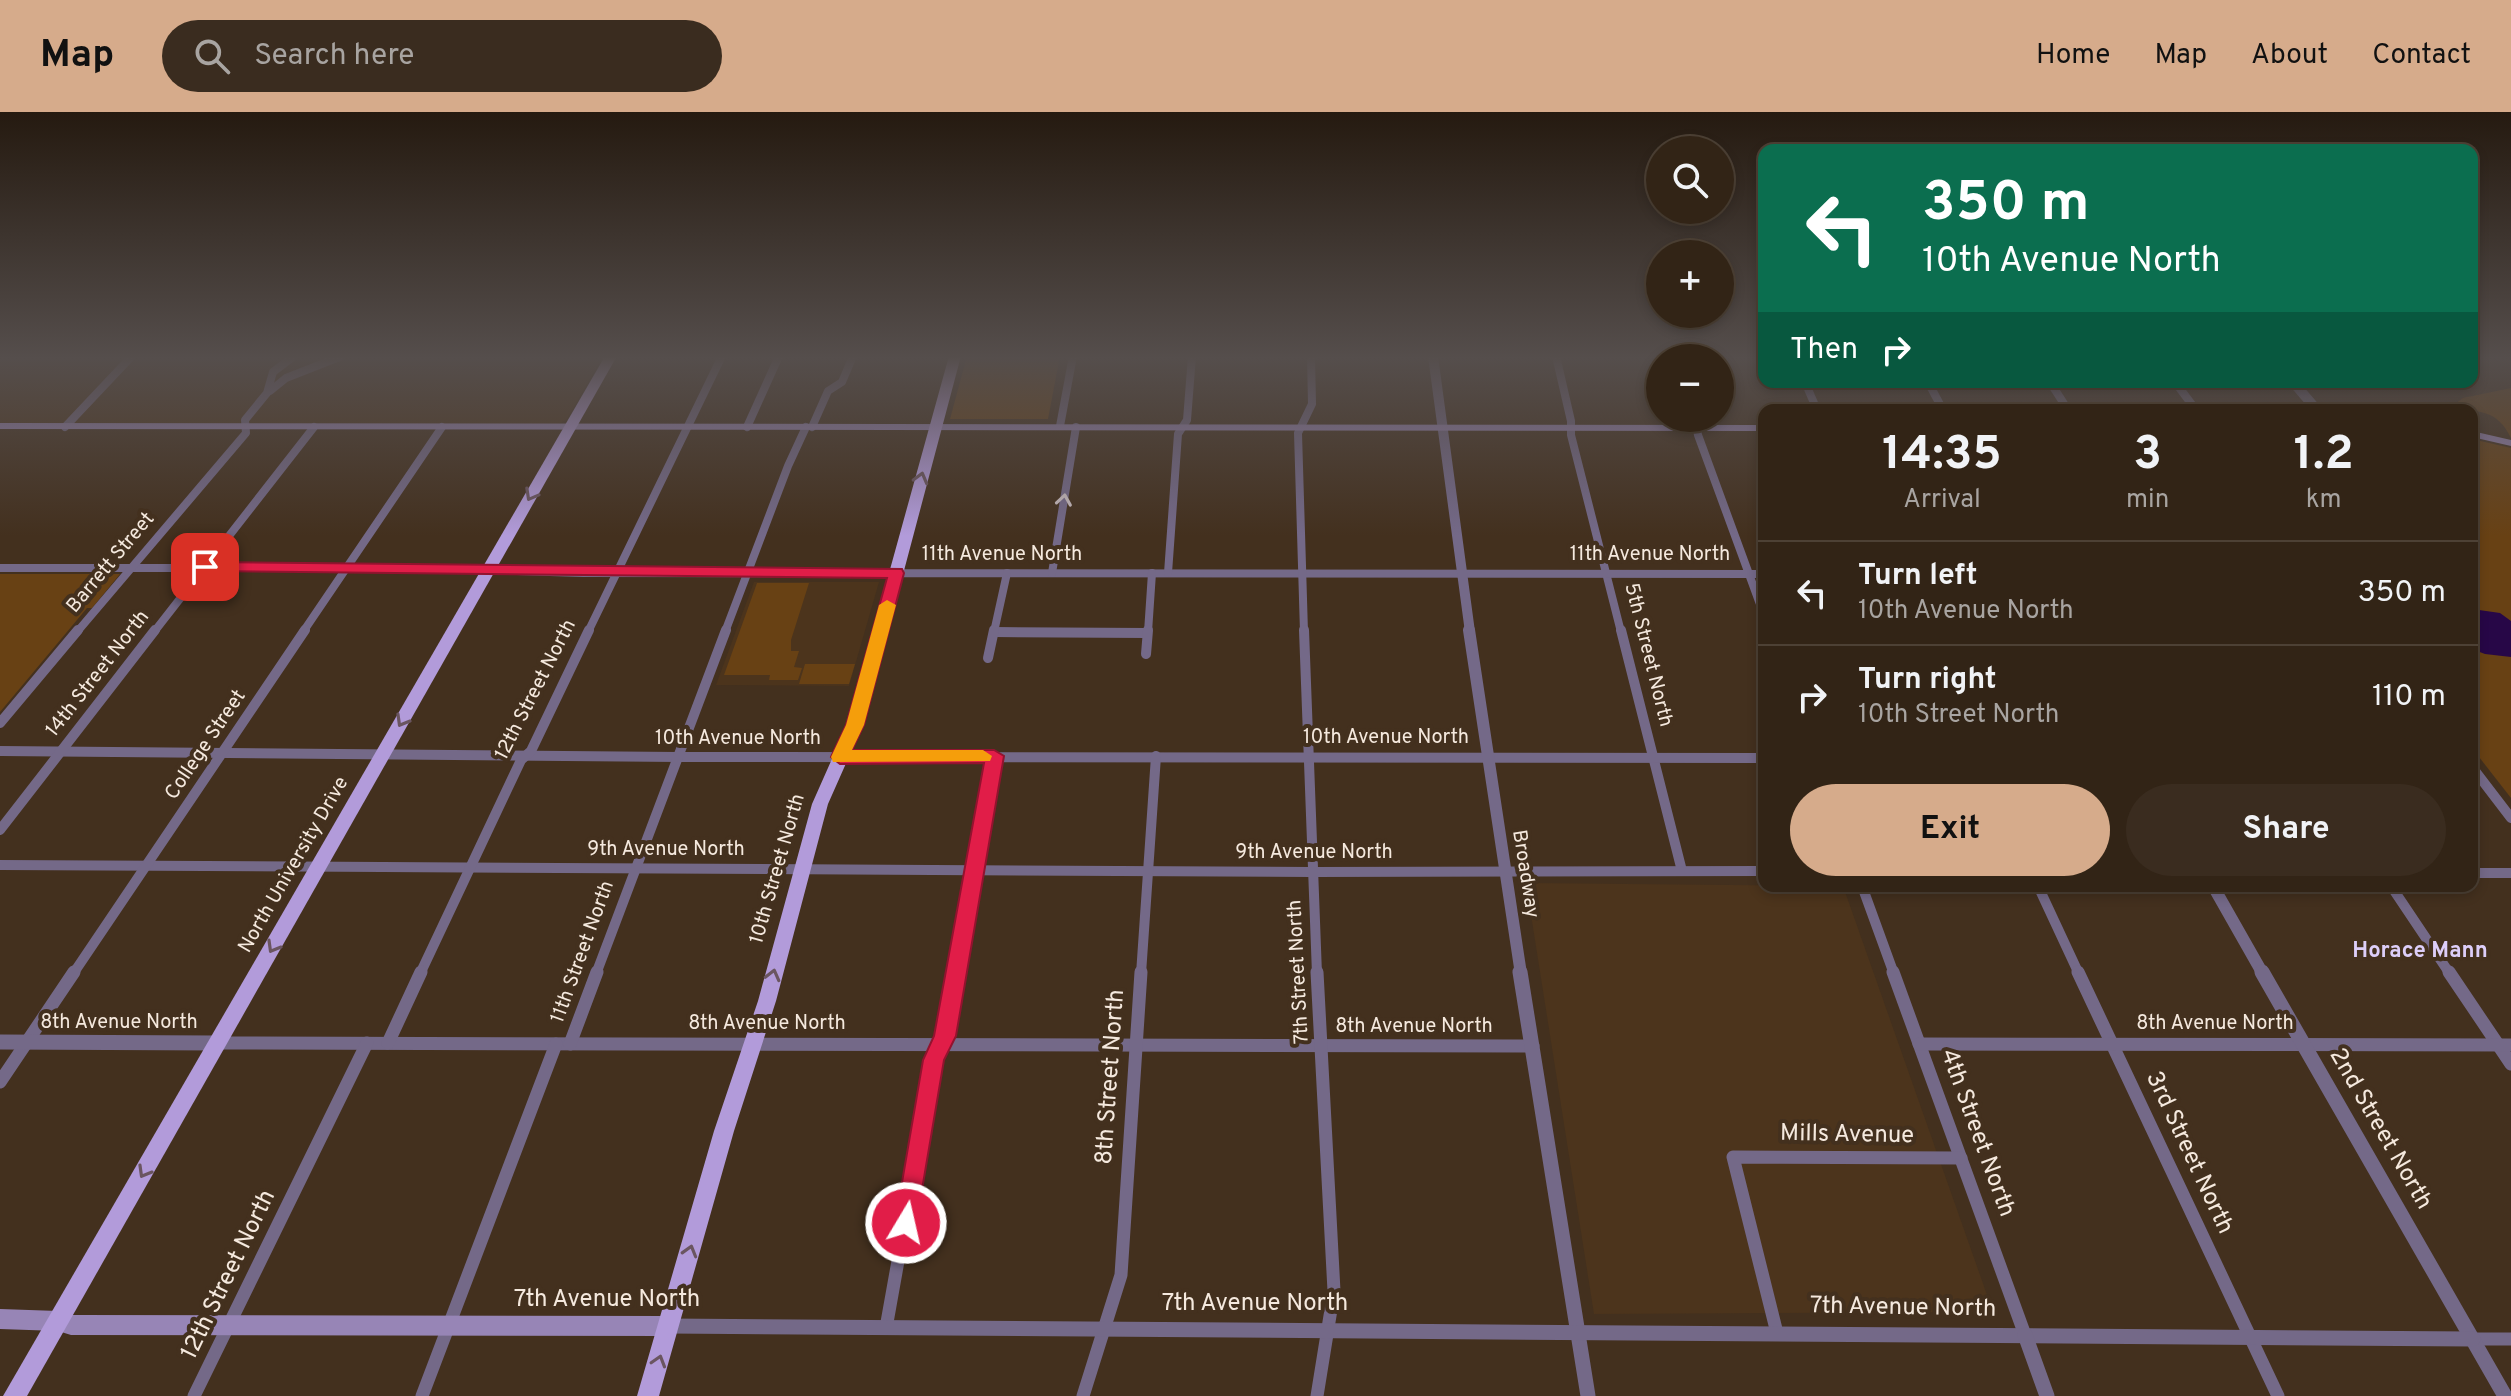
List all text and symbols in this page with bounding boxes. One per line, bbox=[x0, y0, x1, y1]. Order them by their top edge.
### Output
search box bbox=[162, 20, 722, 92]
text: Map bbox=[40, 32, 114, 81]
icon: search bbox=[190, 34, 234, 78]
text: Search here bbox=[254, 38, 414, 75]
text: Home bbox=[2036, 38, 2110, 74]
text: Map bbox=[2154, 38, 2207, 74]
text: About bbox=[2251, 38, 2328, 74]
text: Contact bbox=[2372, 38, 2471, 74]
map controls bbox=[1646, 136, 1734, 432]
button: search bbox=[1646, 136, 1734, 224]
text: 350 m bbox=[1922, 170, 2090, 240]
icon: left bbox=[1790, 176, 1894, 280]
text: 10th Avenue North bbox=[1922, 239, 2221, 285]
button: + bbox=[1646, 240, 1734, 328]
icon: right bbox=[1874, 328, 1918, 372]
text: Then bbox=[1790, 332, 1858, 369]
button: − bbox=[1646, 344, 1734, 432]
text: 14:35 bbox=[1882, 426, 2002, 486]
text: 3 bbox=[2133, 426, 2162, 486]
text: 1.2 bbox=[2293, 426, 2354, 486]
one-way arrow bbox=[912, 471, 928, 485]
text: Arrival bbox=[1903, 484, 1981, 517]
text: min bbox=[2126, 484, 2169, 517]
text: km bbox=[2306, 484, 2342, 517]
one-way arrow bbox=[525, 487, 540, 501]
one-way arrow bbox=[1055, 493, 1072, 507]
street label: Barrett Street bbox=[61, 507, 161, 619]
pin bbox=[171, 533, 239, 601]
street label: 11th Avenue North bbox=[922, 542, 1082, 568]
street label: 11th Avenue North bbox=[1570, 542, 1730, 568]
icon: arrive bbox=[183, 545, 227, 589]
text: Turn left bbox=[1858, 558, 1978, 595]
icon: left bbox=[1790, 571, 1834, 615]
text: 350 m bbox=[2358, 575, 2446, 612]
street label: 5th Street North bbox=[1618, 581, 1678, 729]
text: 10th Avenue North bbox=[1858, 595, 2074, 628]
street label: 14th Street North bbox=[40, 605, 156, 743]
street label: 12th Street North bbox=[489, 615, 583, 765]
text: Turn right bbox=[1858, 662, 1996, 699]
icon: right bbox=[1790, 675, 1834, 719]
text: 110 m bbox=[2372, 679, 2446, 716]
street label: College Street bbox=[160, 685, 252, 805]
text: 10th Street North bbox=[1858, 699, 2059, 732]
one-way arrow bbox=[396, 712, 412, 727]
street label: 10th Avenue North bbox=[1303, 725, 1469, 751]
street label: 10th Avenue North bbox=[655, 726, 821, 752]
street label: North University Drive bbox=[233, 772, 355, 958]
button: Exit bbox=[1790, 784, 2110, 876]
button: Share bbox=[2126, 784, 2446, 876]
street label: 10th Street North bbox=[744, 791, 812, 947]
street label: Broadway bbox=[1505, 828, 1545, 920]
street label: 9th Avenue North bbox=[587, 837, 745, 863]
street label: 9th Avenue North bbox=[1235, 840, 1393, 866]
street label: 11th Street North bbox=[545, 877, 621, 1027]
street label: 7th Street North bbox=[1282, 899, 1316, 1045]
one-way arrow bbox=[267, 938, 283, 952]
district label: Horace Mann bbox=[2352, 938, 2488, 965]
one-way arrow bbox=[764, 969, 781, 983]
street label: 8th Street North bbox=[1090, 988, 1132, 1166]
street label: 8th Avenue North bbox=[40, 1010, 198, 1036]
street label: 8th Avenue North bbox=[688, 1011, 846, 1037]
street label: 8th Avenue North bbox=[2136, 1011, 2294, 1037]
street label: 8th Avenue North bbox=[1335, 1014, 1493, 1040]
street label: 2nd Street North bbox=[2322, 1043, 2438, 1215]
street label: 4th Street North bbox=[1933, 1045, 2021, 1221]
street label: 3rd Street North bbox=[2138, 1067, 2240, 1239]
street label: Mills Avenue bbox=[1780, 1119, 1914, 1151]
one-way arrow bbox=[138, 1163, 154, 1178]
position arrow bbox=[864, 1181, 948, 1265]
street label: 12th Street North bbox=[175, 1185, 283, 1365]
one-way arrow bbox=[681, 1245, 697, 1258]
street label: 7th Avenue North bbox=[514, 1285, 700, 1315]
street label: 7th Avenue North bbox=[1162, 1289, 1348, 1319]
street label: 7th Avenue North bbox=[1809, 1291, 1997, 1325]
one-way arrow bbox=[650, 1355, 666, 1368]

